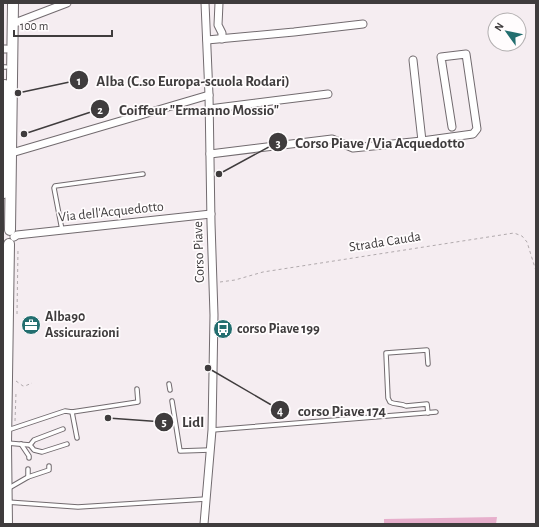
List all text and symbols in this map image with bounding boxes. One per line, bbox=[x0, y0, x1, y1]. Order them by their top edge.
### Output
scale bar bbox=[14, 12, 112, 38]
north arrow bbox=[487, 12, 527, 52]
text: 100 m bbox=[20, 20, 48, 32]
text: N bbox=[492, 21, 506, 33]
callout: Alba (C.so Europa-scuola Rodari) bbox=[69, 67, 298, 94]
text: Alba (C.so Europa-scuola Rodari) bbox=[96, 74, 290, 89]
text: 1 bbox=[77, 75, 81, 87]
callout: Coiffeur "Ermanno Mossio" bbox=[90, 96, 287, 123]
text: Coiffeur "Ermanno Mossio" bbox=[119, 103, 279, 118]
text: 2 bbox=[97, 104, 103, 116]
callout: Corso Piave / Via Acquedotto bbox=[268, 129, 473, 156]
text: Corso Piave / Via Acquedotto bbox=[295, 136, 465, 151]
text: 3 bbox=[275, 137, 281, 149]
street label: Via dell'Acquedotto bbox=[58, 199, 164, 224]
street label: Corso Piave bbox=[191, 221, 207, 283]
street label: Strada Cauda bbox=[348, 229, 422, 255]
place label: Alba90 Assicurazioni bbox=[45, 310, 119, 340]
office icon: Alba90 Assicurazioni bbox=[20, 314, 42, 336]
bus stop icon: corso Piave 199 bbox=[212, 318, 234, 340]
place label: corso Piave 199 bbox=[237, 322, 320, 336]
callout: corso Piave 174 bbox=[270, 397, 394, 424]
text: corso Piave 174 bbox=[298, 404, 387, 419]
text: 4 bbox=[277, 405, 283, 417]
callout: Lidl bbox=[154, 408, 212, 435]
text: Lidl bbox=[182, 415, 204, 430]
text: 5 bbox=[161, 416, 167, 428]

